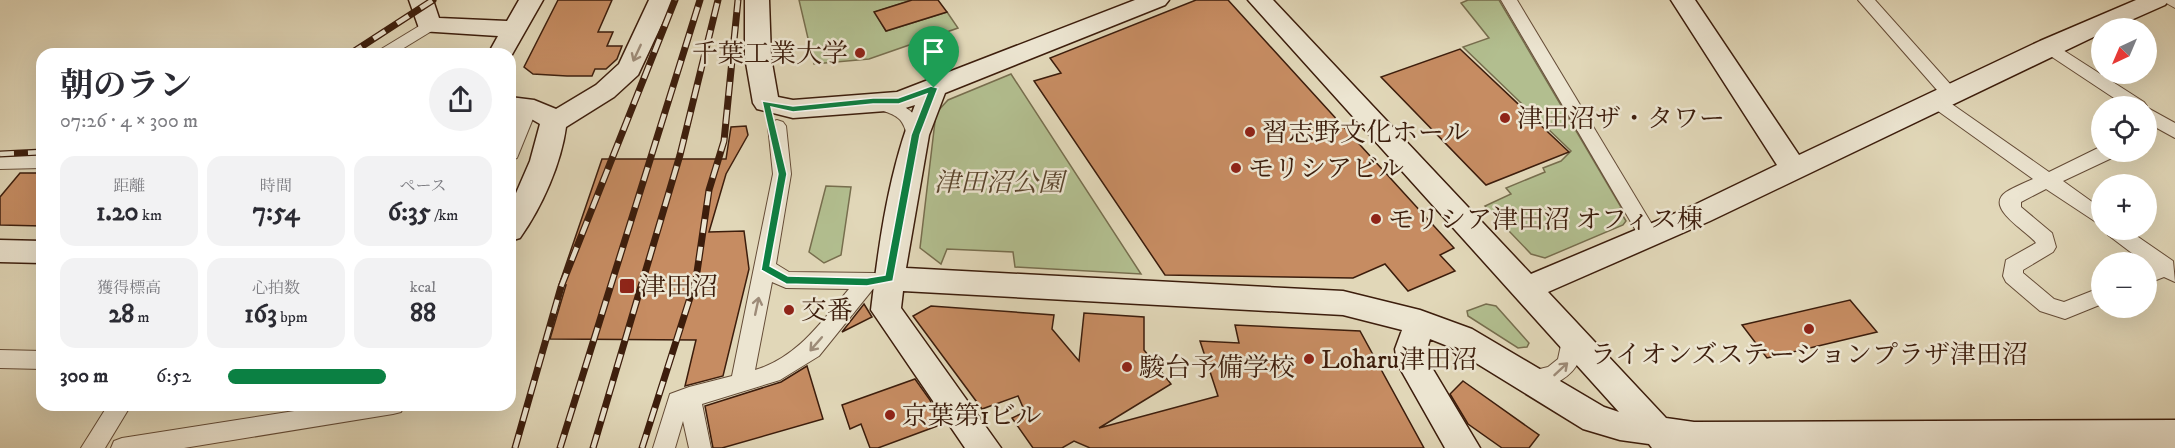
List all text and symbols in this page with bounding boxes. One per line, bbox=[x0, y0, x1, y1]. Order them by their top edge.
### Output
north arrow bbox=[2091, 18, 2157, 84]
map controls bbox=[2091, 18, 2157, 318]
pin bbox=[908, 26, 959, 88]
icon: arrive bbox=[917, 35, 950, 68]
place label: 千葉工業大学 bbox=[692, 38, 848, 71]
one-way arrow bbox=[631, 44, 642, 62]
marker: 千葉工業大学 bbox=[853, 46, 867, 60]
text: 朝のラン bbox=[60, 66, 192, 107]
button: share bbox=[429, 68, 492, 131]
button: locate bbox=[2091, 96, 2157, 162]
place label: 津田沼ザ・タワー bbox=[1517, 103, 1725, 136]
text: 07:26 · 4 × 300 m bbox=[60, 109, 198, 134]
marker: 津田沼ザ・タワー bbox=[1498, 111, 1512, 125]
place label: 習志野文化ホール bbox=[1262, 117, 1469, 150]
marker: 習志野文化ホール bbox=[1243, 125, 1257, 139]
place label: モリシアビル bbox=[1248, 153, 1404, 186]
marker: モリシアビル bbox=[1229, 161, 1243, 175]
park label: 津田沼公園 bbox=[934, 167, 1068, 200]
button: + bbox=[2091, 174, 2157, 240]
text: 距離 bbox=[113, 176, 145, 196]
text: 時間 bbox=[260, 176, 292, 196]
text: ペース bbox=[399, 176, 447, 196]
text: 1.20 bbox=[96, 196, 139, 229]
text: 7:54 bbox=[253, 196, 300, 229]
text: 6:35 bbox=[388, 196, 431, 229]
place label: モリシア津田沼 オフィス棟 bbox=[1388, 204, 1703, 237]
text: km bbox=[139, 205, 162, 225]
text: /km bbox=[431, 205, 458, 225]
marker: モリシア津田沼 オフィス棟 bbox=[1369, 212, 1383, 226]
button: − bbox=[2091, 252, 2157, 318]
place label: 津田沼 bbox=[640, 271, 718, 304]
text: kcal bbox=[410, 277, 436, 297]
marker: 津田沼 bbox=[618, 277, 636, 295]
text: 獲得標高 bbox=[97, 278, 161, 298]
text: 心拍数 bbox=[252, 278, 300, 298]
place label: 交番 bbox=[801, 295, 853, 328]
one-way arrow bbox=[752, 296, 763, 316]
text: 88 bbox=[410, 297, 436, 330]
text: 28 bbox=[108, 298, 134, 331]
text: 163 bbox=[244, 298, 277, 331]
marker: 交番 bbox=[782, 303, 796, 317]
text: m bbox=[134, 307, 150, 327]
text: bpm bbox=[277, 307, 308, 327]
marker: ライオンズステーションプラザ津田沼 bbox=[1802, 322, 1816, 336]
one-way arrow bbox=[810, 335, 824, 351]
place label: ライオンズステーションプラザ津田沼 bbox=[1590, 339, 2028, 372]
place label: Loharu津田沼 bbox=[1321, 344, 1477, 377]
place label: 駿台予備学校 bbox=[1139, 352, 1295, 385]
marker: Loharu津田沼 bbox=[1302, 352, 1316, 366]
marker: 駿台予備学校 bbox=[1120, 360, 1134, 374]
one-way arrow bbox=[1553, 362, 1568, 376]
text: 300 m bbox=[60, 364, 108, 389]
text: 6:52 bbox=[156, 364, 191, 389]
place label: 京葉第1ビル bbox=[902, 400, 1042, 433]
marker: 京葉第1ビル bbox=[883, 408, 897, 422]

